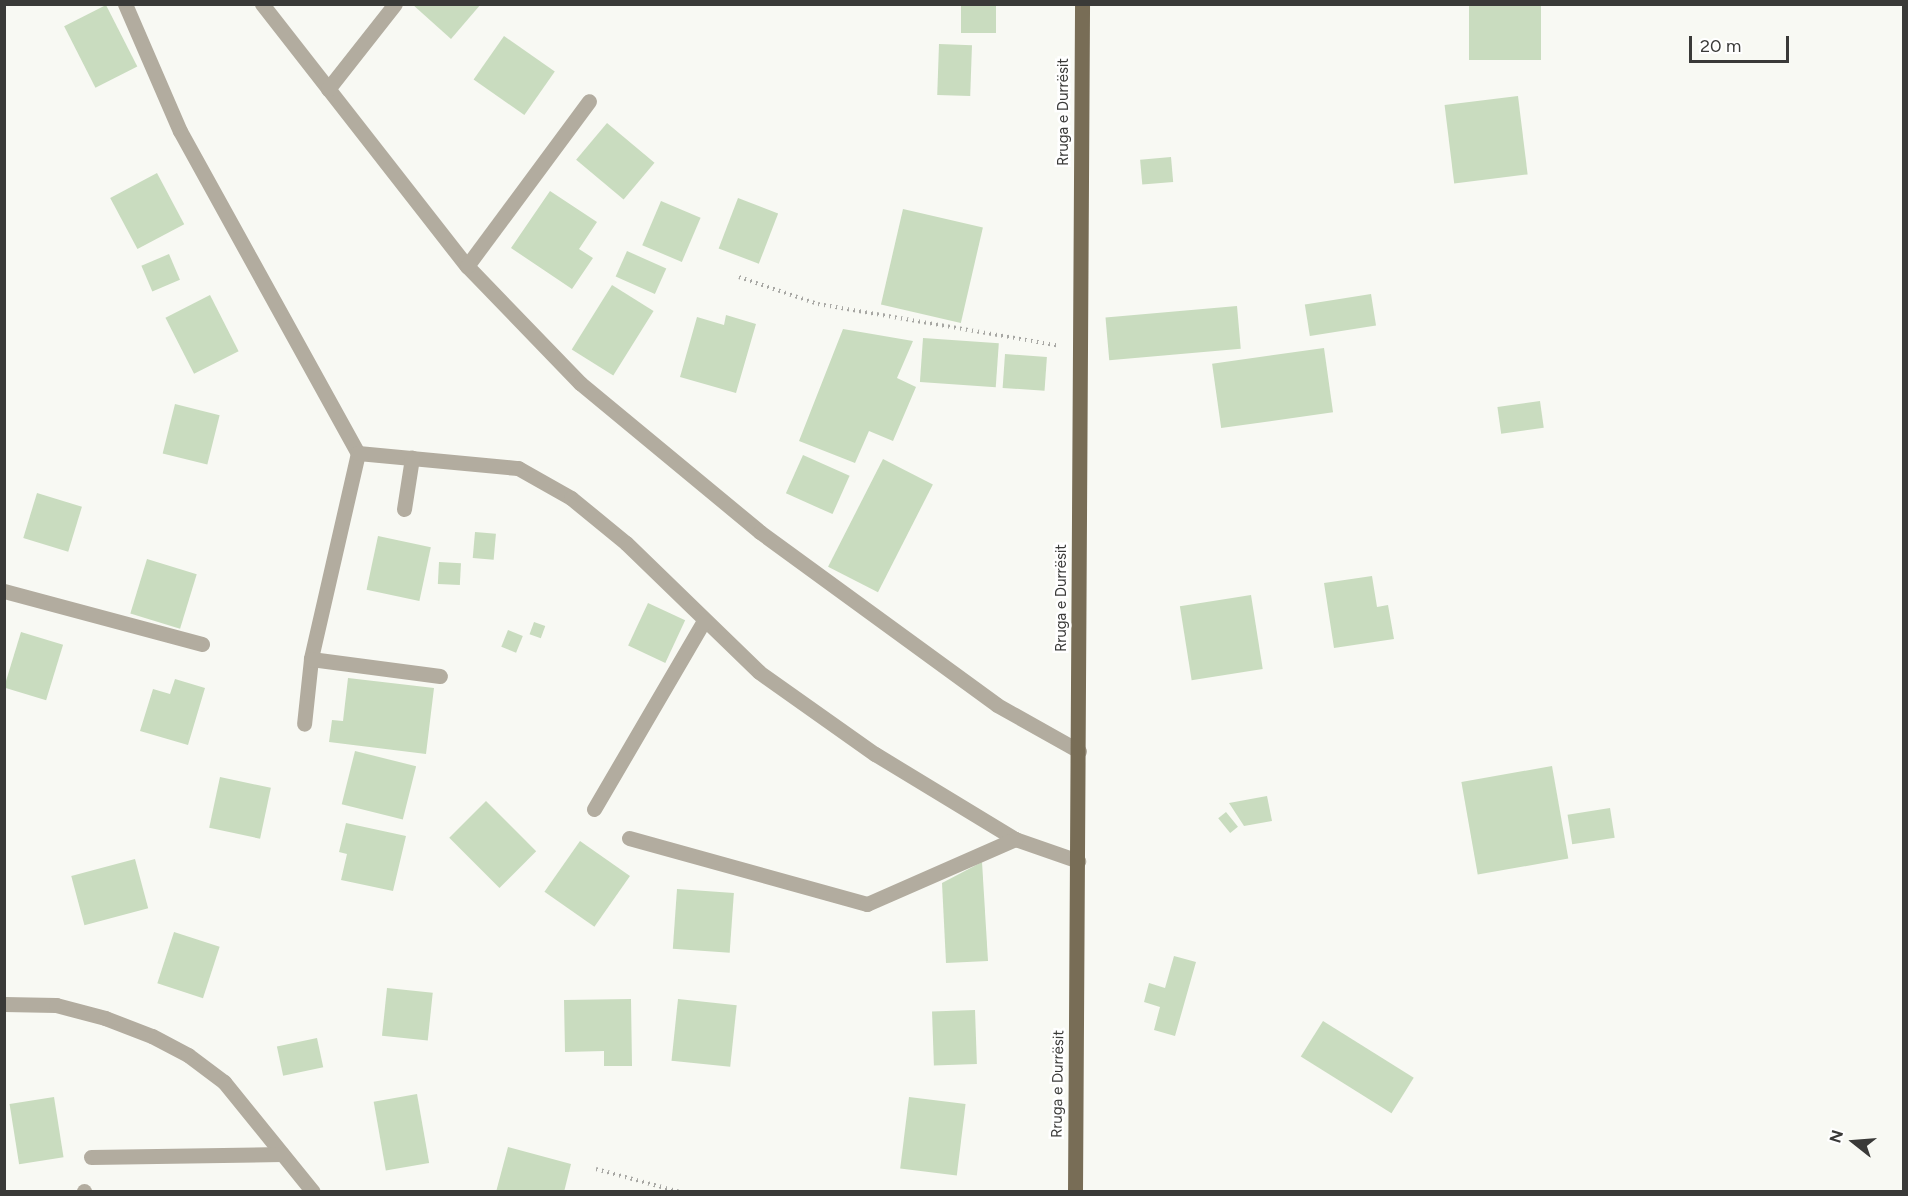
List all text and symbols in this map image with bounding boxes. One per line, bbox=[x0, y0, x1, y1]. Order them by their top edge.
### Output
scale bar bbox=[1692, 24, 1792, 62]
text: 20 m bbox=[1700, 35, 1741, 57]
street label: Rruga e Durrësit bbox=[1055, 58, 1073, 166]
street label: Rruga e Durrësit bbox=[1053, 544, 1071, 652]
street label: Rruga e Durrësit bbox=[1048, 1030, 1068, 1138]
north arrow bbox=[1824, 1112, 1884, 1172]
text: N bbox=[1825, 1128, 1847, 1145]

